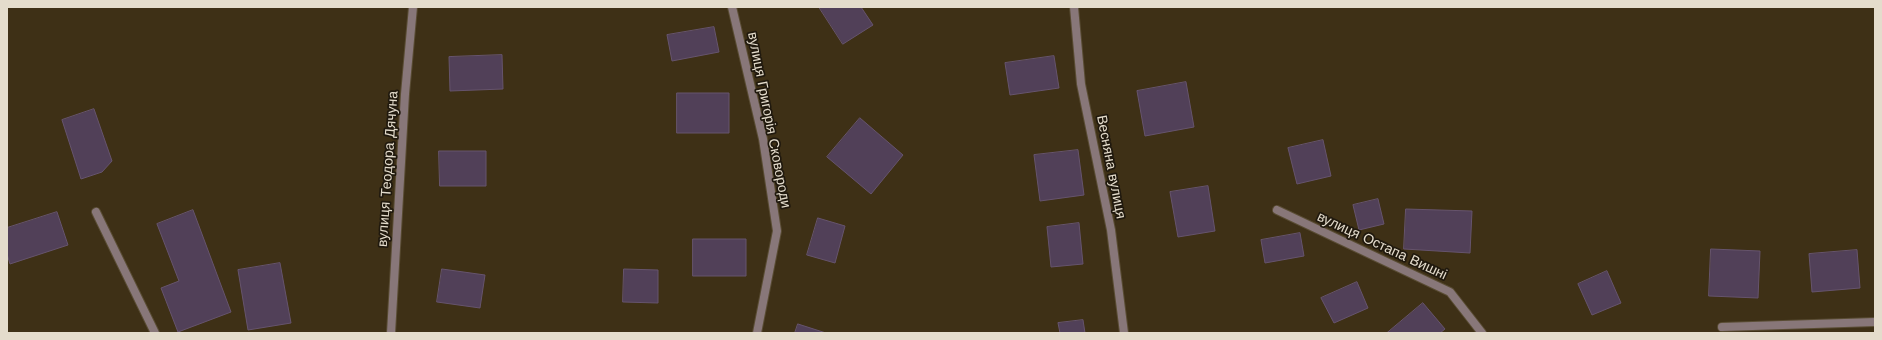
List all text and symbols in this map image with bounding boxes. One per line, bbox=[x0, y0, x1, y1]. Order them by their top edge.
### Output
street label: вулиця Григорія Сковороди bbox=[744, 31, 794, 209]
street label: вулиця Теодора Дячуна bbox=[374, 90, 402, 248]
street label: Весняна вулиця bbox=[1093, 114, 1129, 220]
street label: вулиця Остапа Вишні bbox=[1314, 208, 1450, 284]

